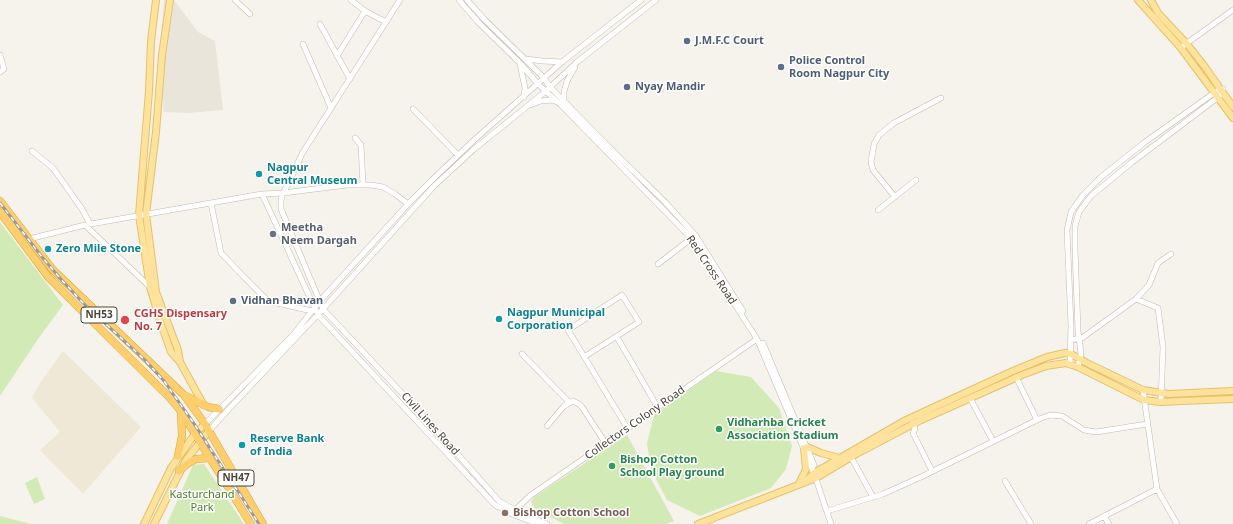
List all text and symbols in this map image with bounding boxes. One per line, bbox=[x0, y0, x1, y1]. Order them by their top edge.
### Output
place label: J.M.F.C Court bbox=[695, 34, 764, 48]
marker: J.M.F.C Court bbox=[682, 36, 692, 46]
place label: Police Control Room Nagpur City bbox=[789, 54, 889, 80]
marker: Police Control Room Nagpur City bbox=[776, 62, 786, 72]
place label: Nyay Mandir bbox=[635, 80, 705, 94]
marker: Nyay Mandir bbox=[622, 82, 632, 92]
place label: Nagpur Central Museum bbox=[267, 161, 357, 187]
marker: Nagpur Central Museum bbox=[254, 169, 264, 179]
place label: Meetha Neem Dargah bbox=[281, 221, 357, 247]
marker: Meetha Neem Dargah bbox=[268, 229, 278, 239]
street label: Red Cross Road bbox=[683, 233, 739, 307]
place label: Zero Mile Stone bbox=[56, 242, 141, 256]
marker: Zero Mile Stone bbox=[43, 244, 53, 254]
place label: Vidhan Bhavan bbox=[241, 294, 323, 308]
marker: Vidhan Bhavan bbox=[228, 296, 238, 306]
place label: Nagpur Municipal Corporation bbox=[507, 306, 605, 332]
road number: NH53 bbox=[81, 307, 117, 323]
place label: CGHS Dispensary No. 7 bbox=[134, 307, 227, 333]
marker: CGHS Dispensary No. 7 bbox=[119, 314, 131, 326]
marker: Nagpur Municipal Corporation bbox=[494, 314, 504, 324]
street label: Collectors Colony Road bbox=[583, 384, 687, 462]
street label: Civil Lines Road bbox=[398, 390, 462, 458]
place label: Vidharhba Cricket Association Stadium bbox=[727, 416, 839, 442]
marker: Vidharhba Cricket Association Stadium bbox=[714, 424, 724, 434]
place label: Reserve Bank of India bbox=[250, 432, 324, 458]
marker: Reserve Bank of India bbox=[237, 440, 247, 450]
place label: Bishop Cotton School Play ground bbox=[620, 453, 724, 479]
marker: Bishop Cotton School Play ground bbox=[607, 461, 617, 471]
road number: NH47 bbox=[218, 470, 254, 486]
park label: Kasturchand Park bbox=[169, 488, 235, 514]
place label: Bishop Cotton School bbox=[513, 506, 629, 520]
marker: Bishop Cotton School bbox=[500, 508, 510, 518]

